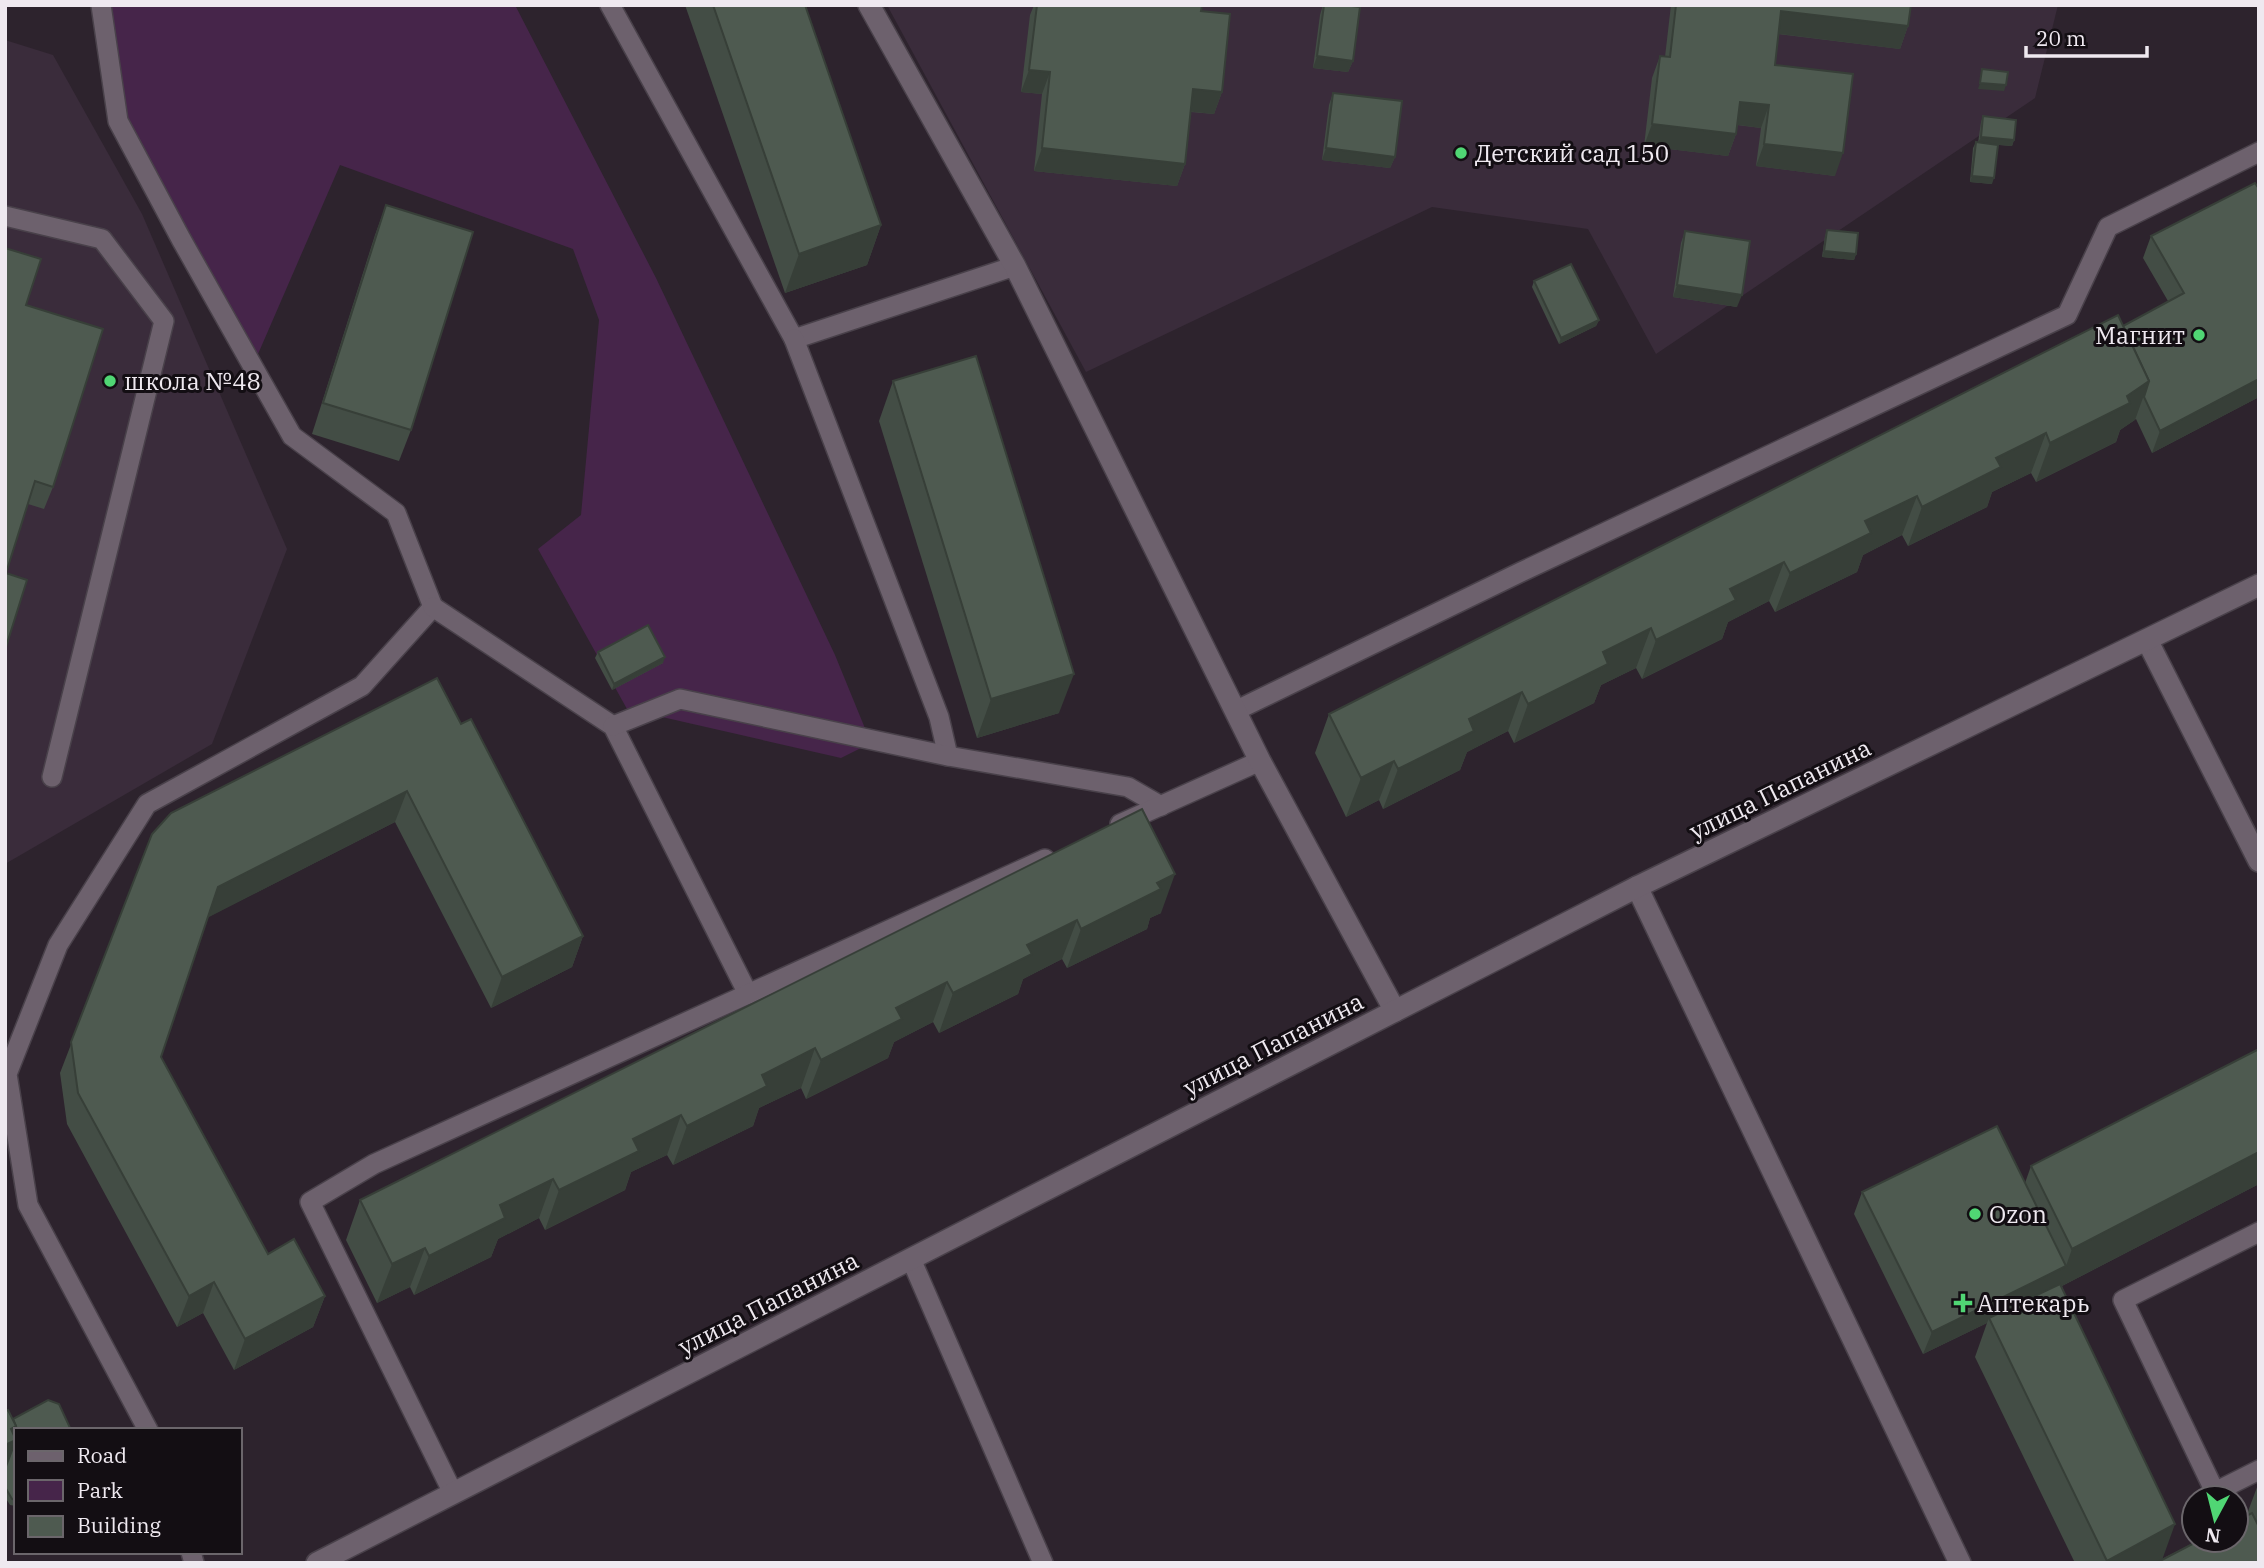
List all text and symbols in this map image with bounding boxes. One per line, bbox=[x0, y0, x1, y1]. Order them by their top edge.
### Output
scale bar bbox=[2026, 14, 2147, 58]
text: 20 m bbox=[2036, 24, 2086, 52]
place label: Детский сад 150 bbox=[1475, 137, 1669, 169]
marker: Детский сад 150 bbox=[1453, 145, 1469, 161]
place label: Магнит bbox=[2095, 319, 2185, 351]
marker: Магнит bbox=[2191, 327, 2207, 343]
place label: школа №48 bbox=[124, 365, 261, 397]
marker: школа №48 bbox=[102, 373, 118, 389]
street label: улица Папанина bbox=[1684, 731, 1876, 847]
street label: улица Папанина bbox=[1177, 985, 1369, 1103]
place label: Ozon bbox=[1989, 1198, 2047, 1230]
marker: Ozon bbox=[1967, 1206, 1983, 1222]
street label: улица Папанина bbox=[672, 1244, 864, 1362]
place label: Аптекарь bbox=[1977, 1287, 2089, 1319]
marker: Аптекарь bbox=[1955, 1295, 1971, 1311]
legend bbox=[14, 1428, 242, 1554]
text: Road bbox=[77, 1441, 127, 1469]
text: Park bbox=[77, 1476, 124, 1504]
north arrow bbox=[2180, 1484, 2250, 1554]
text: Building bbox=[77, 1511, 162, 1539]
text: N bbox=[2204, 1523, 2222, 1549]

